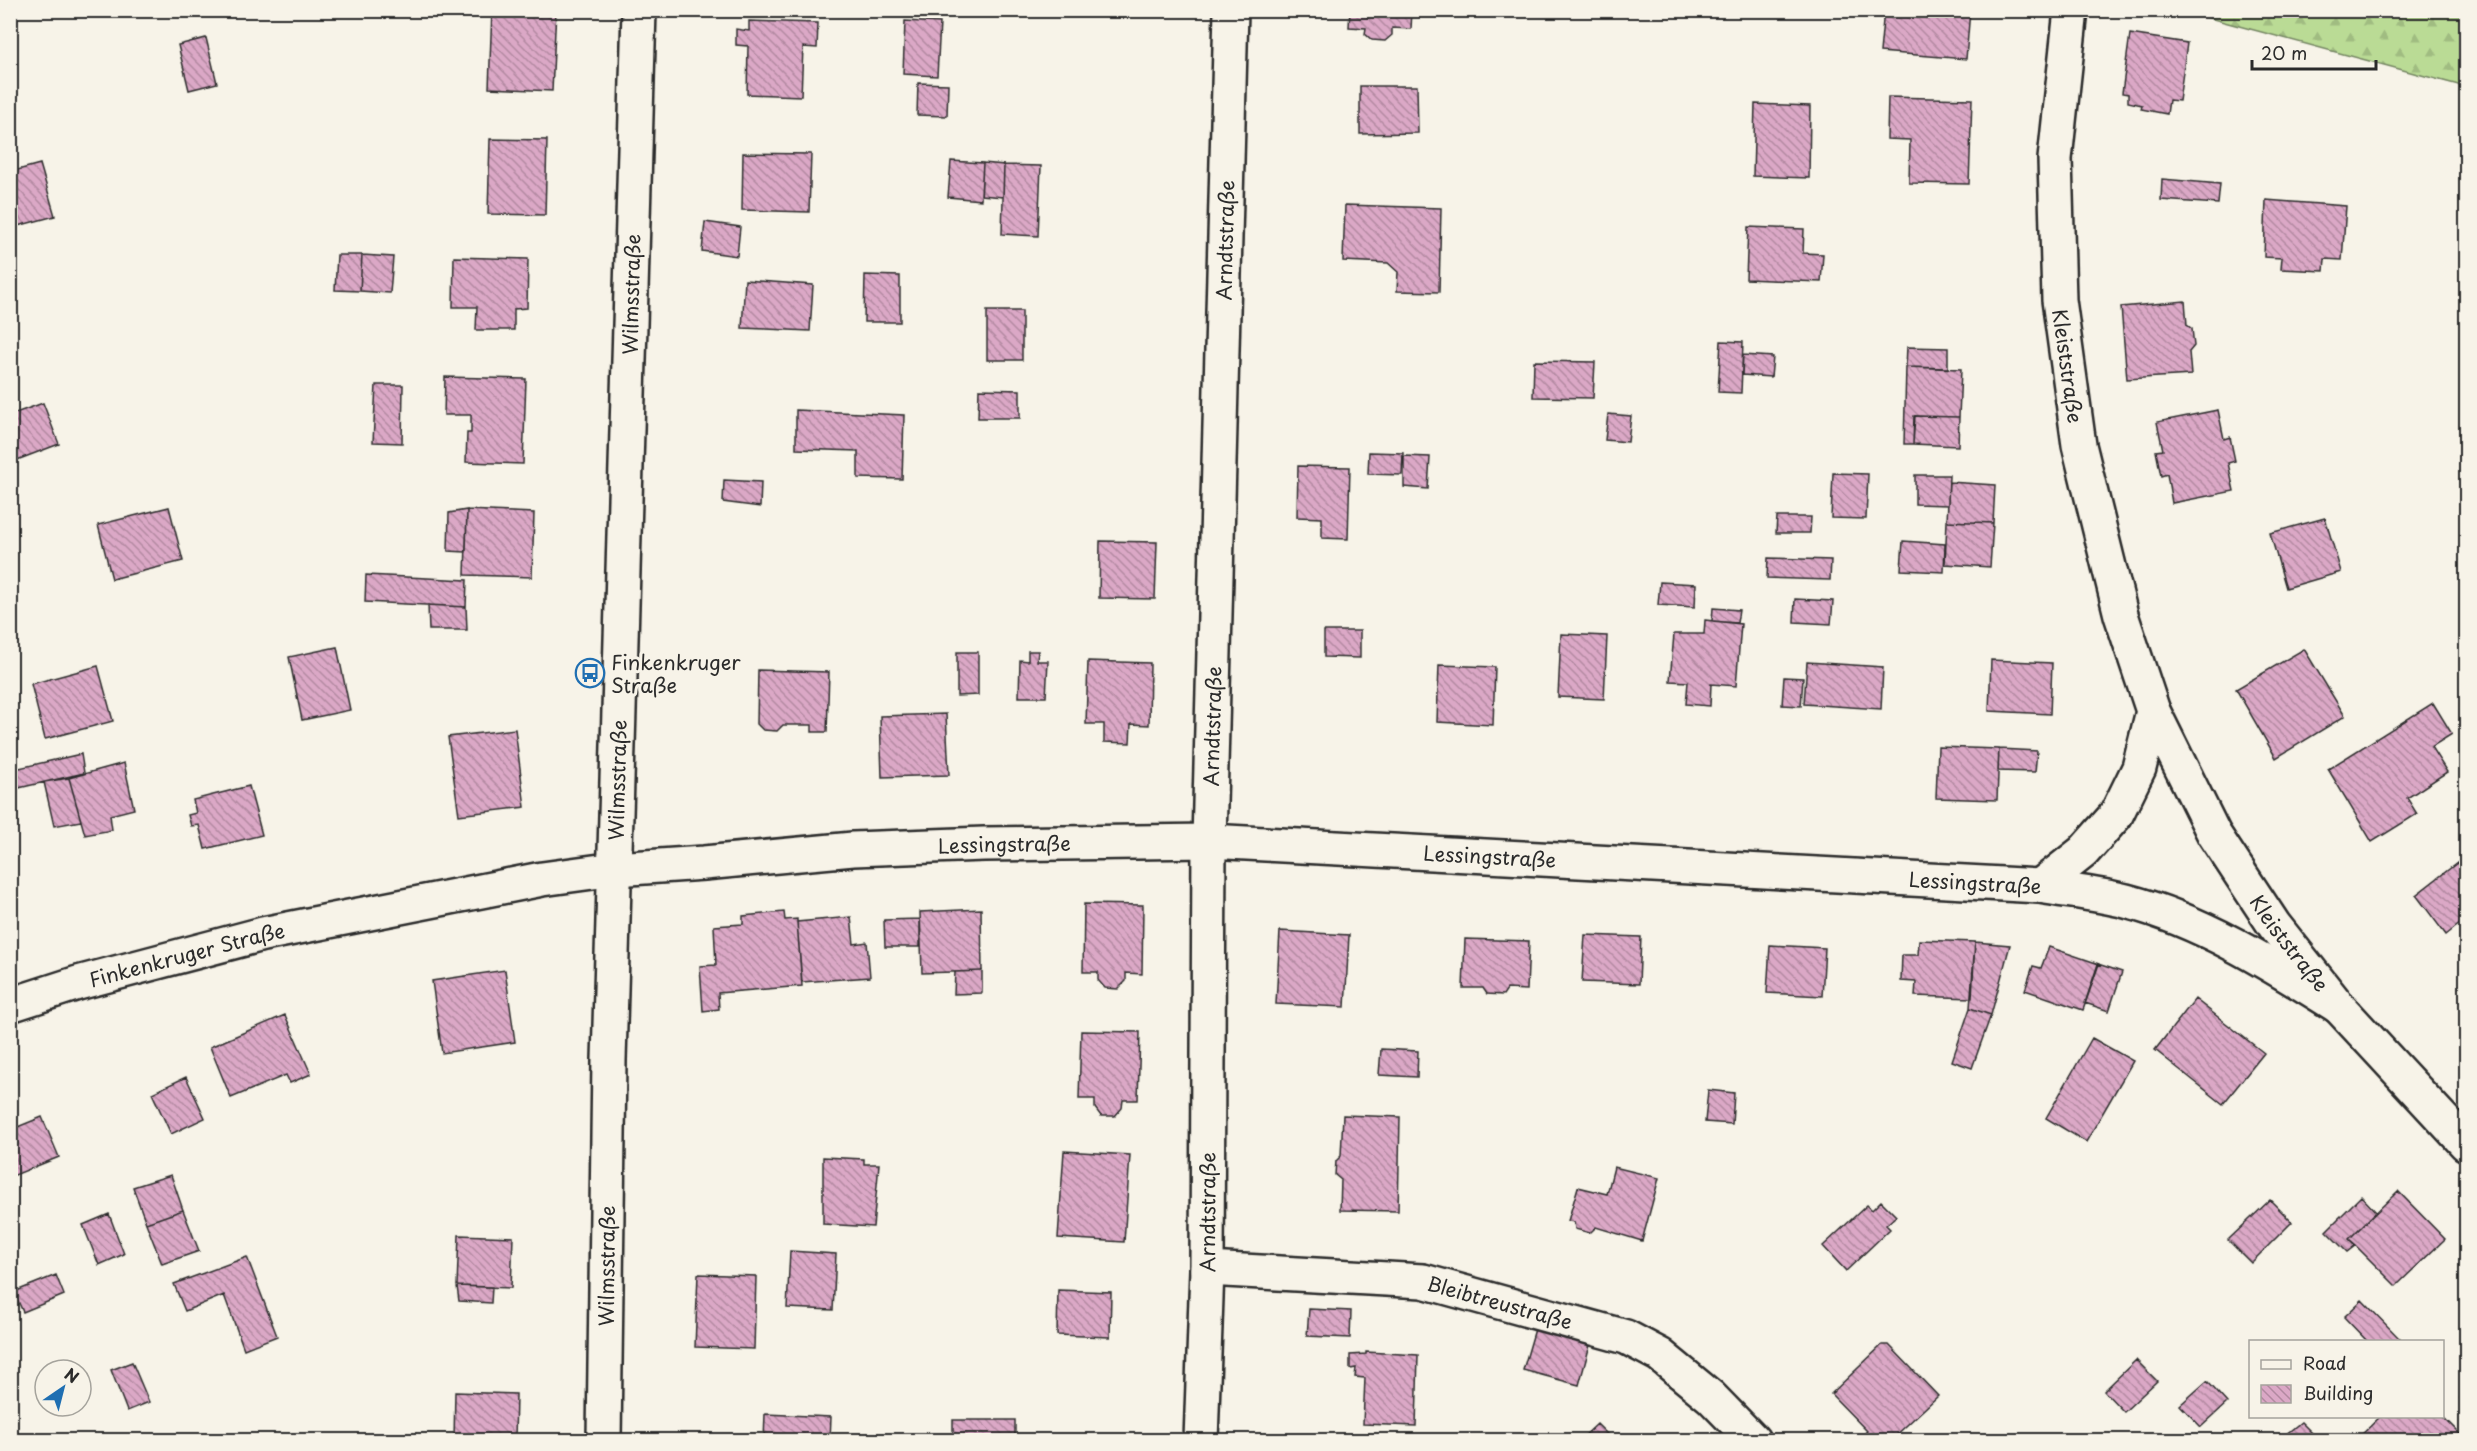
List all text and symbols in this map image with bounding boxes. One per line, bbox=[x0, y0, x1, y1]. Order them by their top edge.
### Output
scale bar bbox=[2252, 33, 2376, 71]
text: 20 m bbox=[2261, 39, 2307, 66]
street label: Arndtstraße bbox=[1208, 180, 1241, 301]
street label: Wilmsstraße bbox=[614, 233, 648, 355]
street label: Kleiststraße bbox=[2045, 307, 2091, 425]
place label: Finkenkruger Straße bbox=[611, 647, 741, 700]
bus stop icon: Finkenkruger Straße bbox=[574, 657, 606, 689]
street label: Arndtstraße bbox=[1195, 666, 1229, 787]
street label: Wilmsstraße bbox=[600, 719, 634, 841]
street label: Lessingstraße bbox=[937, 828, 1071, 861]
street label: Lessingstraße bbox=[1422, 838, 1557, 875]
street label: Lessingstraße bbox=[1908, 864, 2042, 901]
street label: Kleiststraße bbox=[2243, 889, 2336, 998]
street label: Finkenkruger Straße bbox=[86, 915, 287, 994]
street label: Arndtstraße bbox=[1192, 1152, 1223, 1272]
street label: Wilmsstraße bbox=[590, 1205, 622, 1327]
street label: Bleibtreustraße bbox=[1424, 1268, 1576, 1336]
legend bbox=[2249, 1340, 2444, 1418]
text: Road bbox=[2303, 1349, 2347, 1376]
north arrow bbox=[33, 1358, 93, 1418]
text: N bbox=[60, 1361, 84, 1388]
text: Building bbox=[2303, 1379, 2373, 1406]

